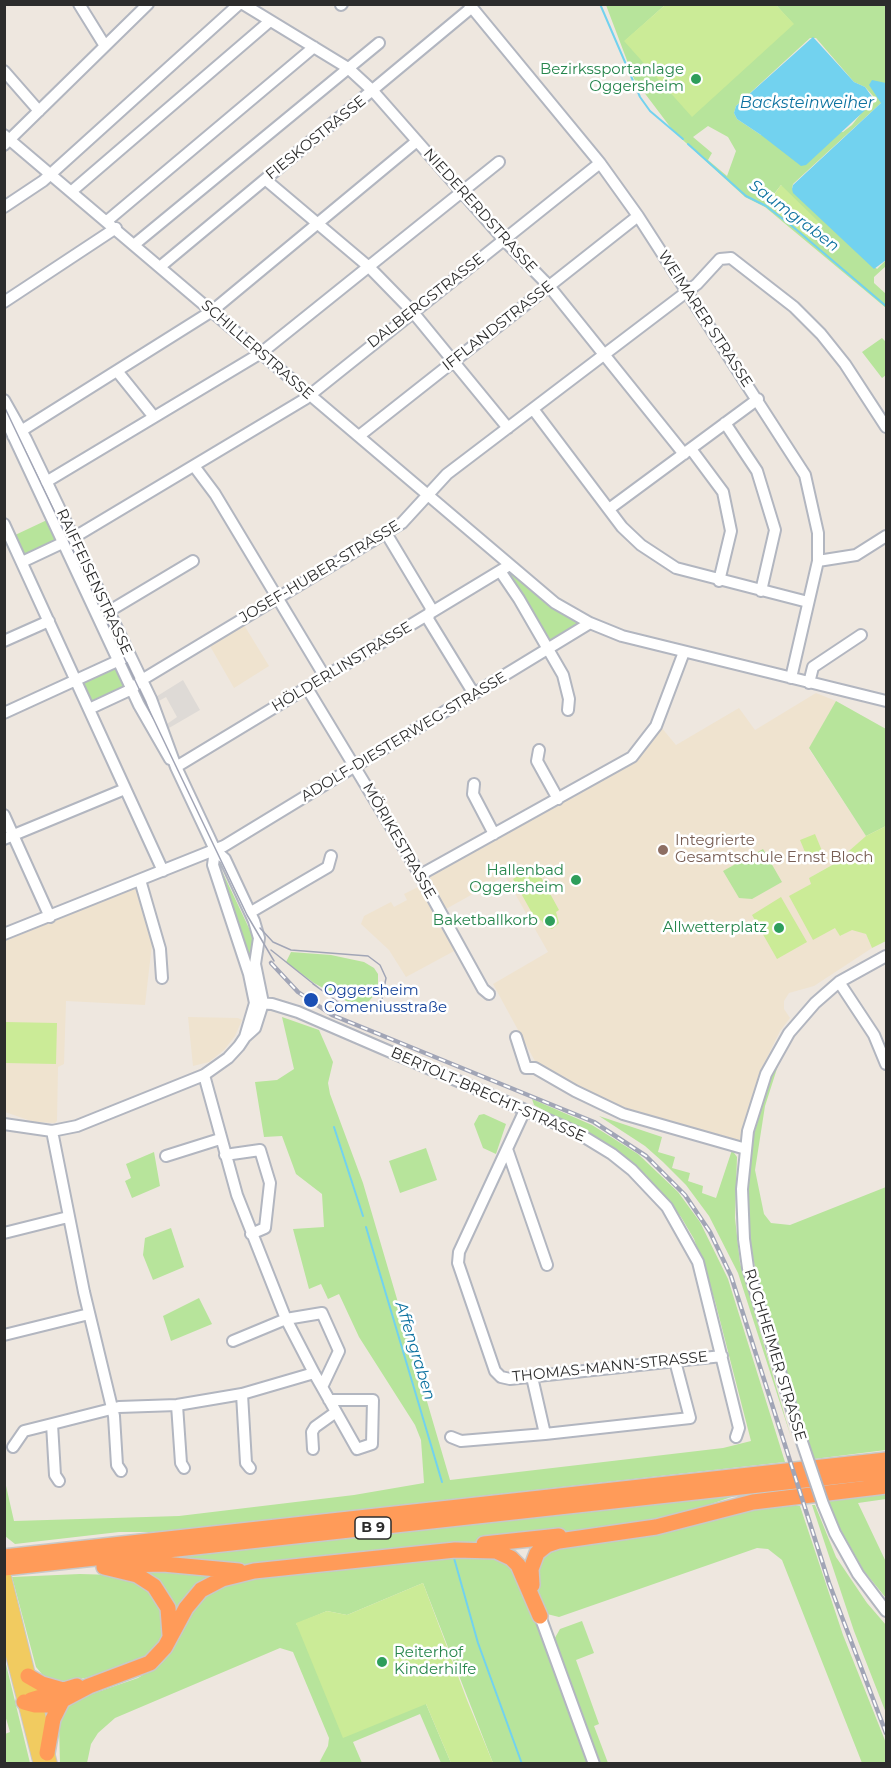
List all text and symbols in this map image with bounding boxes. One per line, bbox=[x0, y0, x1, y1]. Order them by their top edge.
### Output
place label: Bezirkssportanlage Oggersheim bbox=[540, 61, 684, 96]
marker: Bezirkssportanlage Oggersheim bbox=[689, 72, 703, 86]
street label: FIESKOSTRASSE bbox=[262, 92, 370, 184]
water label: Backsteinweiher bbox=[740, 93, 874, 113]
street label: NIEDERERDSTRASSE bbox=[419, 145, 541, 277]
water label: Saumgraben bbox=[745, 176, 843, 256]
street label: WEIMARER STRASSE bbox=[654, 247, 756, 391]
street label: DALBERGSTRASSE bbox=[364, 250, 488, 352]
street label: IFFLANDSTRASSE bbox=[439, 277, 557, 375]
street label: SCHILLERSTRASSE bbox=[197, 296, 317, 404]
street label: RAIFFEISENSTRASSE bbox=[52, 506, 136, 658]
street label: JOSEF-HUBER-STRASSE bbox=[236, 517, 404, 627]
street label: HÖLDERLINSTRASSE bbox=[269, 618, 415, 716]
street label: ADOLF-DIESTERWEG-STRASSE bbox=[298, 668, 510, 806]
street label: MÖRIKESTRASSE bbox=[359, 780, 439, 902]
place label: Integrierte Gesamtschule Ernst Bloch bbox=[675, 832, 873, 867]
marker: Integrierte Gesamtschule Ernst Bloch bbox=[656, 843, 670, 857]
place label: Hallenbad Oggersheim bbox=[469, 862, 564, 897]
marker: Hallenbad Oggersheim bbox=[569, 873, 583, 887]
place label: Baketballkorb bbox=[433, 912, 538, 930]
marker: Baketballkorb bbox=[543, 914, 557, 928]
place label: Allwetterplatz bbox=[663, 919, 767, 937]
marker: Allwetterplatz bbox=[772, 921, 786, 935]
place label: Oggersheim Comeniusstraße bbox=[324, 982, 447, 1017]
marker: Oggersheim Comeniusstraße bbox=[302, 991, 320, 1009]
street label: BERTOLT-BRECHT-STRASSE bbox=[388, 1044, 588, 1146]
street label: RUCHHEIMER STRASSE bbox=[740, 1267, 810, 1443]
water label: Affengraben bbox=[391, 1299, 439, 1403]
street label: THOMAS-MANN-STRASSE bbox=[511, 1348, 709, 1386]
road number: B 9 bbox=[355, 1517, 391, 1539]
place label: Reiterhof Kinderhilfe bbox=[394, 1644, 476, 1679]
marker: Reiterhof Kinderhilfe bbox=[375, 1655, 389, 1669]

